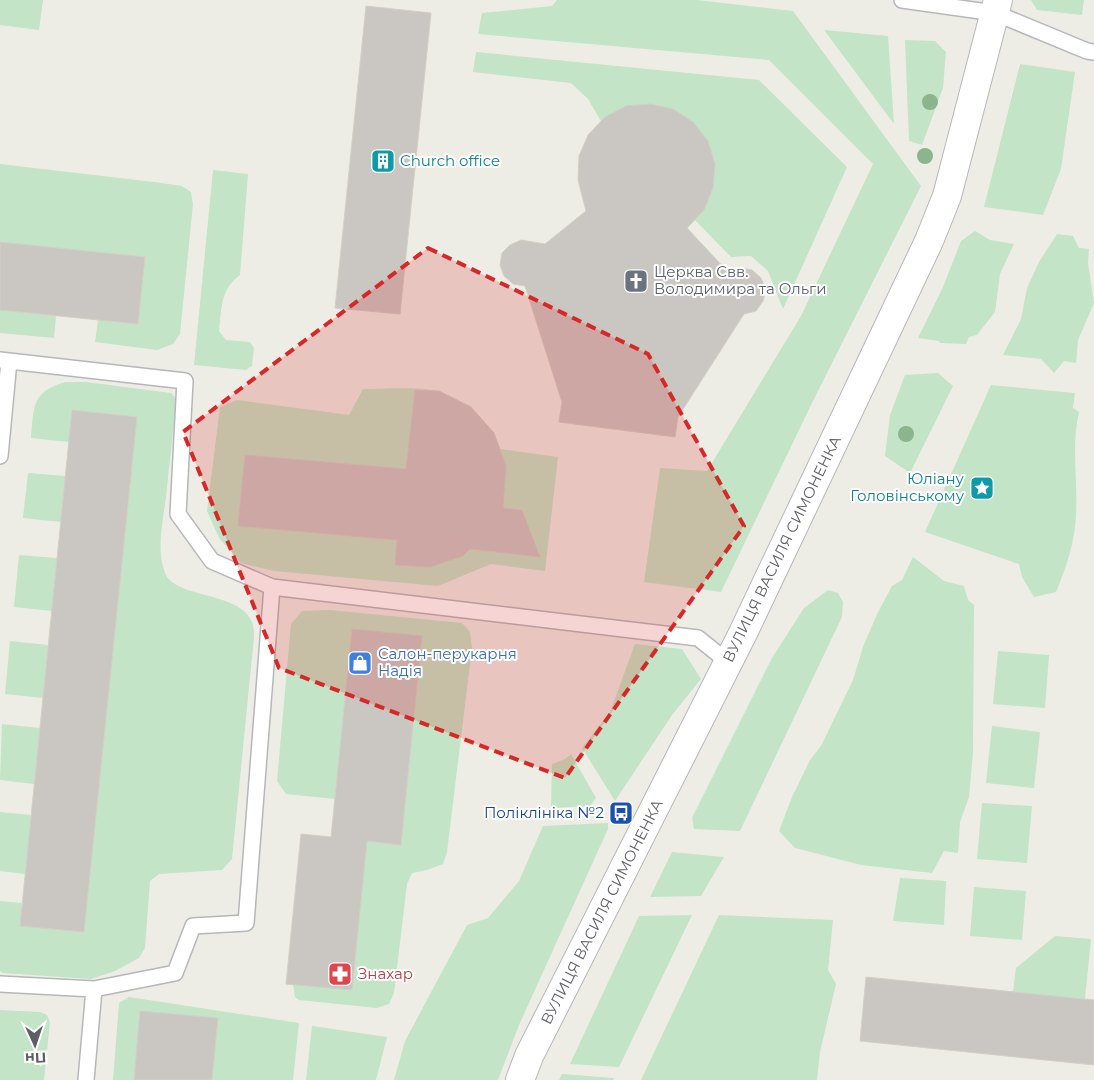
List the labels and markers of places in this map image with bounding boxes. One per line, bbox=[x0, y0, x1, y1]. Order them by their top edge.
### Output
building icon: Church office bbox=[370, 148, 396, 174]
place label: Church office bbox=[400, 151, 500, 170]
place label: Церква Свв. Володимира та Ольги bbox=[654, 262, 827, 298]
church icon: Церква Свв. Володимира та Ольги bbox=[623, 268, 649, 294]
place label: Юліану Головінському bbox=[850, 469, 965, 505]
place icon: Юліану Головінському bbox=[969, 475, 995, 501]
place label: Салон-перукарня Надія bbox=[378, 644, 517, 680]
shop icon: Салон-перукарня Надія bbox=[347, 650, 373, 676]
bus stop icon: Поліклініка №2 bbox=[608, 800, 634, 826]
place label: Поліклініка №2 bbox=[484, 803, 604, 822]
pharmacy icon: Знахар bbox=[327, 961, 353, 987]
place label: Знахар bbox=[358, 964, 413, 983]

